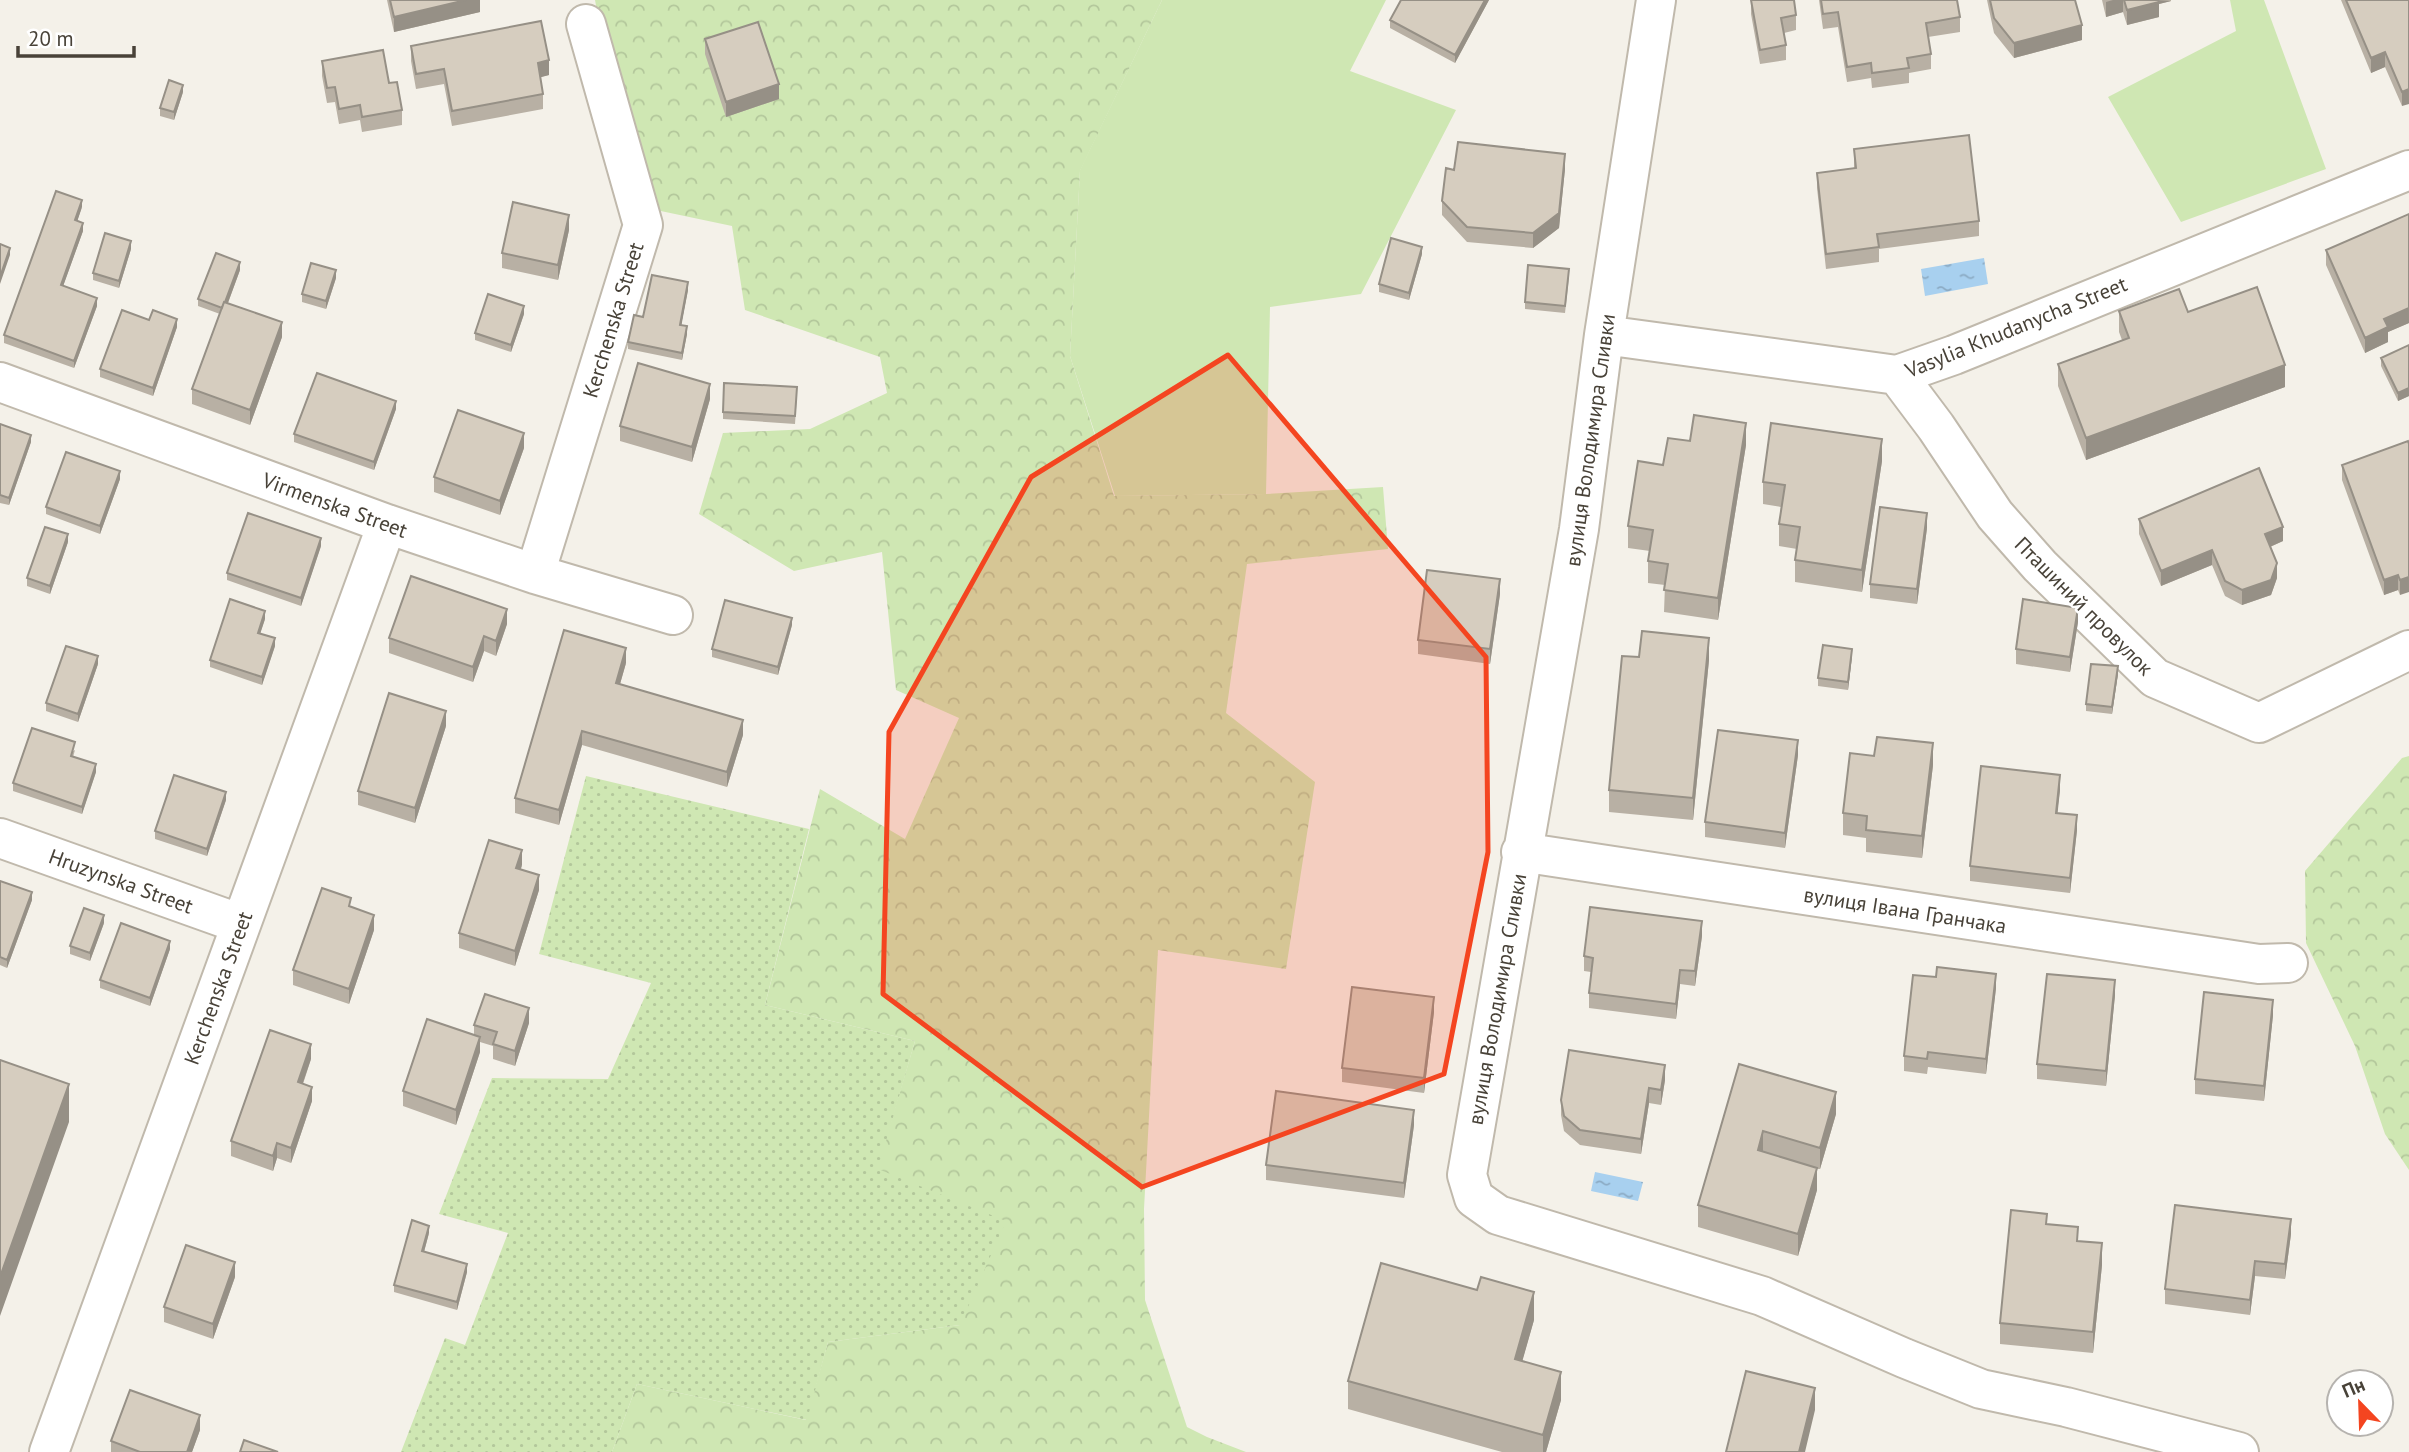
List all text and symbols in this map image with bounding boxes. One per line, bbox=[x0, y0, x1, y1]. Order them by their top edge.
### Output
scale bar bbox=[18, 14, 133, 58]
text: 20 m bbox=[28, 25, 74, 52]
street label: Kerchenska Street bbox=[577, 239, 649, 401]
street label: Vasylia Khudanycha Street bbox=[1900, 270, 2131, 384]
street label: вулиця Володимира Сливки bbox=[1559, 312, 1621, 568]
street label: Virmenska Street bbox=[258, 466, 411, 544]
street label: Пташиний провулок bbox=[2009, 531, 2159, 681]
street label: Hruzynska Street bbox=[45, 842, 197, 920]
street label: вулиця Володимира Сливки bbox=[1462, 871, 1532, 1127]
street label: вулиця Івана Гранчака bbox=[1802, 881, 2008, 939]
street label: Kerchenska Street bbox=[178, 908, 258, 1068]
north arrow bbox=[2325, 1368, 2395, 1438]
text: Пн bbox=[2338, 1372, 2368, 1403]

